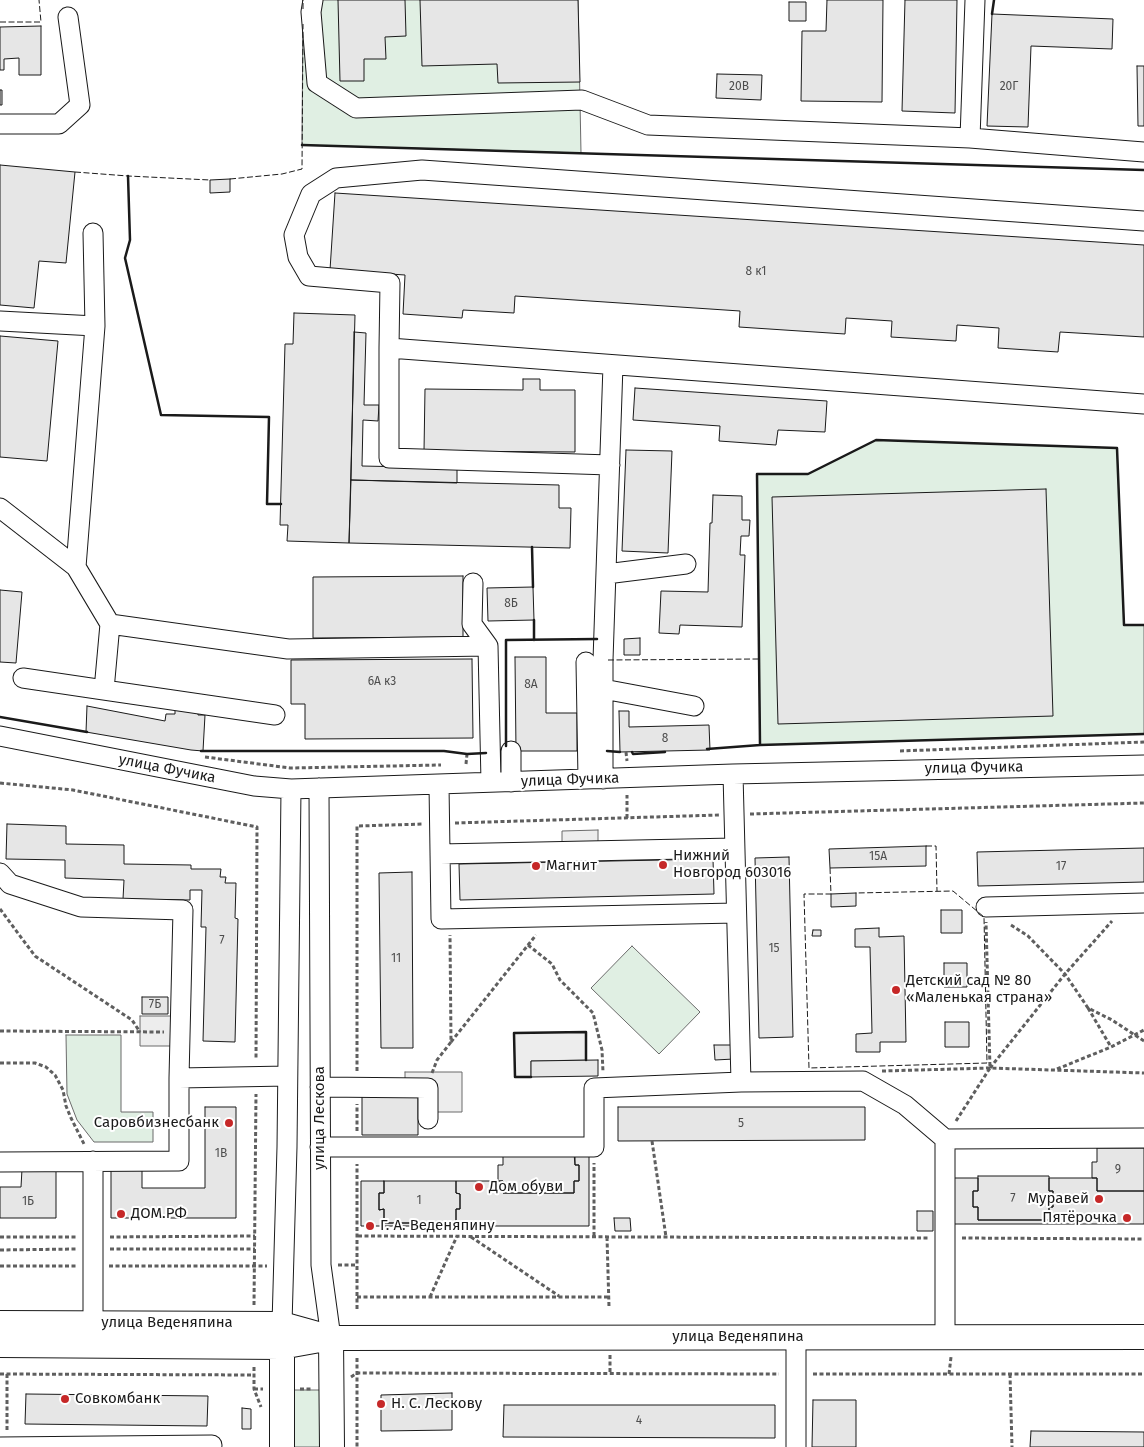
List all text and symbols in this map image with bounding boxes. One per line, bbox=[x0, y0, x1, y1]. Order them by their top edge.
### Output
house number: 20В bbox=[729, 80, 749, 94]
house number: 20Г bbox=[1000, 80, 1018, 94]
house number: 8 к1 bbox=[745, 265, 767, 279]
house number: 8Б bbox=[504, 597, 518, 611]
house number: 6А к3 bbox=[368, 675, 396, 689]
house number: 8А bbox=[524, 678, 538, 692]
house number: 8 bbox=[662, 732, 668, 746]
street label: улица Фучика bbox=[117, 751, 217, 787]
street label: улица Фучика bbox=[925, 758, 1023, 778]
street label: улица Фучика bbox=[520, 769, 620, 791]
place label: Нижний Новгород 603016 bbox=[673, 847, 791, 882]
house number: 15А bbox=[869, 850, 887, 864]
place label: Магнит bbox=[546, 857, 597, 875]
marker: Нижний Новгород 603016 bbox=[657, 859, 669, 871]
marker: Магнит bbox=[530, 860, 542, 872]
house number: 17 bbox=[1056, 860, 1066, 874]
house number: 7 bbox=[219, 934, 225, 948]
house number: 15 bbox=[768, 942, 780, 956]
house number: 11 bbox=[391, 952, 401, 966]
place label: Детский сад № 80 «Маленькая страна» bbox=[906, 972, 1052, 1007]
marker: Детский сад № 80 «Маленькая страна» bbox=[890, 984, 902, 996]
house number: 7Б bbox=[149, 998, 161, 1012]
street label: улица Лескова bbox=[311, 1066, 329, 1170]
place label: Саровбизнесбанк bbox=[94, 1114, 219, 1132]
marker: Саровбизнесбанк bbox=[223, 1117, 235, 1129]
house number: 5 bbox=[738, 1117, 744, 1131]
house number: 1В bbox=[215, 1147, 227, 1161]
house number: 9 bbox=[1115, 1163, 1121, 1177]
place label: Дом обуви bbox=[489, 1178, 563, 1196]
marker: Дом обуви bbox=[473, 1181, 485, 1193]
place label: Муравей bbox=[1027, 1190, 1089, 1208]
house number: 7 bbox=[1010, 1192, 1016, 1206]
marker: Муравей bbox=[1093, 1193, 1105, 1205]
house number: 1 bbox=[416, 1194, 422, 1208]
house number: 1Б bbox=[22, 1195, 34, 1209]
place label: ДОМ.РФ bbox=[131, 1205, 187, 1223]
marker: ДОМ.РФ bbox=[115, 1208, 127, 1220]
place label: Пятёрочка bbox=[1042, 1209, 1117, 1227]
marker: Пятёрочка bbox=[1121, 1212, 1133, 1224]
place label: Г. А. Веденяпину bbox=[380, 1217, 495, 1235]
marker: Г. А. Веденяпину bbox=[364, 1220, 376, 1232]
street label: улица Веденяпина bbox=[101, 1314, 233, 1332]
street label: улица Веденяпина bbox=[672, 1328, 804, 1346]
place label: Совкомбанк bbox=[75, 1390, 160, 1408]
marker: Совкомбанк bbox=[59, 1393, 71, 1405]
place label: Н. С. Лескову bbox=[391, 1395, 482, 1413]
marker: Н. С. Лескову bbox=[375, 1398, 387, 1410]
house number: 4 bbox=[636, 1414, 642, 1428]

